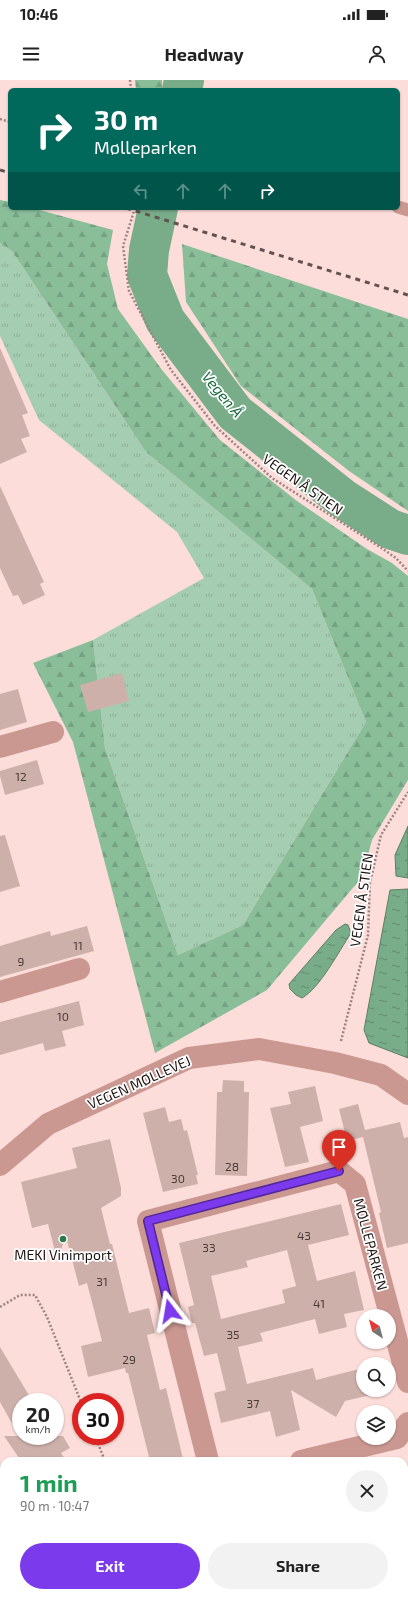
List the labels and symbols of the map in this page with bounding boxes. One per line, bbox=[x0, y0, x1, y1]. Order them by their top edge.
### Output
water label: Vegen Å bbox=[199, 367, 247, 421]
street label: VEGEN Å STIEN bbox=[259, 450, 347, 518]
house number: 12 bbox=[15, 769, 27, 783]
street label: VEGEN Å STIEN bbox=[346, 852, 376, 948]
house number: 11 bbox=[73, 938, 83, 952]
house number: 9 bbox=[18, 954, 25, 968]
house number: 10 bbox=[57, 1009, 69, 1023]
street label: VEGEN MØLLEVEJ bbox=[85, 1052, 193, 1112]
pin bbox=[322, 1130, 356, 1171]
house number: 28 bbox=[225, 1159, 239, 1173]
house number: 30 bbox=[171, 1171, 185, 1185]
street label: MØLLEPARKEN bbox=[351, 1196, 391, 1292]
house number: 43 bbox=[297, 1228, 311, 1242]
marker: MEKI Vinimport bbox=[58, 1234, 68, 1244]
house number: 33 bbox=[202, 1240, 216, 1254]
place label: MEKI Vinimport bbox=[14, 1246, 112, 1263]
house number: 31 bbox=[96, 1274, 108, 1288]
position arrow bbox=[149, 1290, 191, 1332]
house number: 41 bbox=[313, 1296, 325, 1310]
north arrow bbox=[356, 1309, 396, 1349]
house number: 35 bbox=[226, 1327, 240, 1341]
house number: 29 bbox=[122, 1352, 136, 1366]
speed limit sign: 30 bbox=[72, 1393, 124, 1445]
house number: 37 bbox=[247, 1396, 259, 1410]

